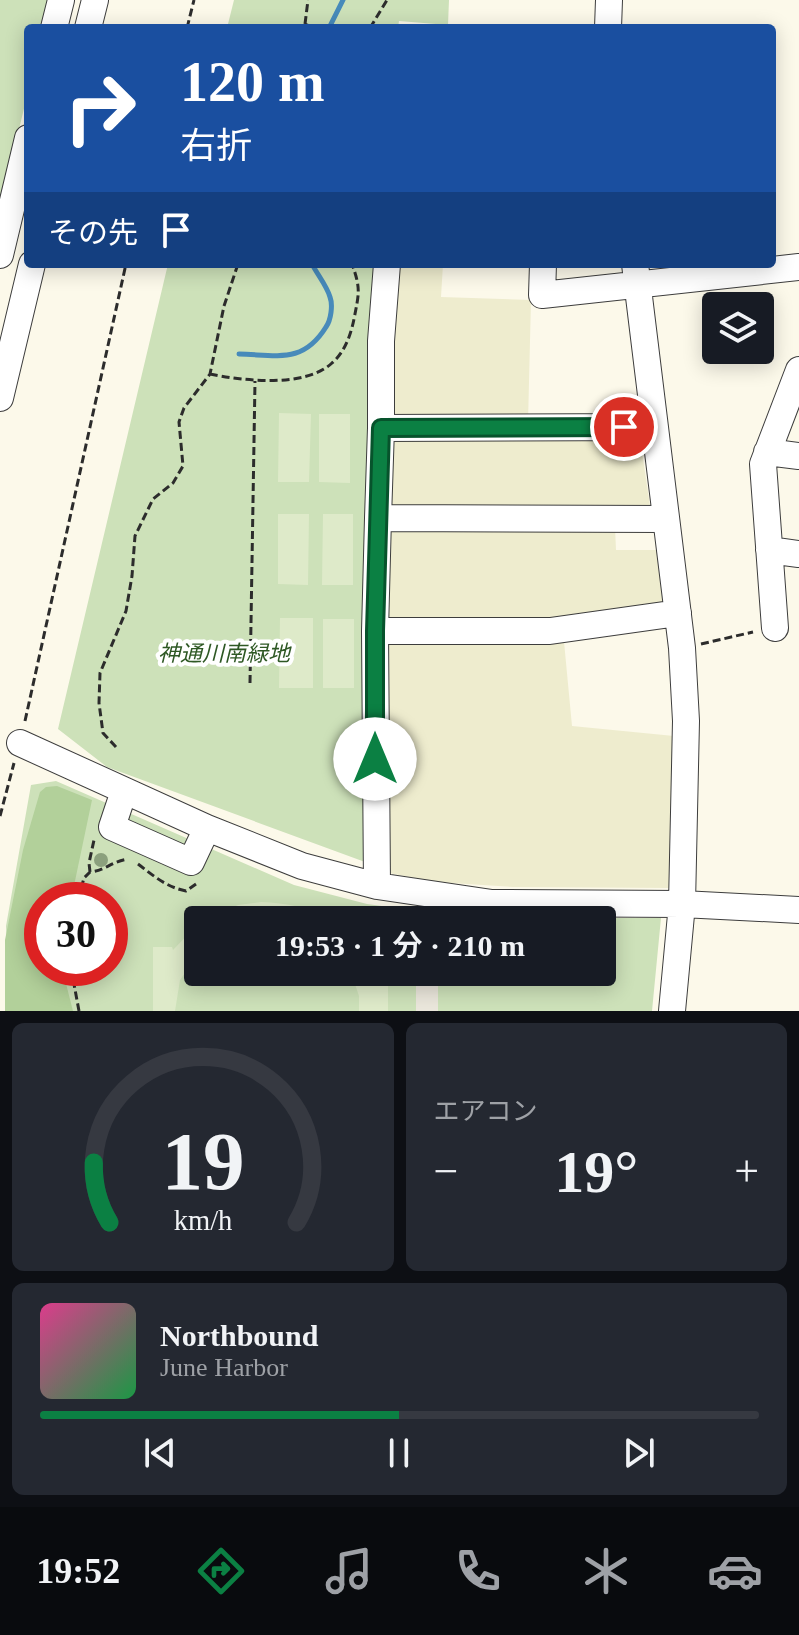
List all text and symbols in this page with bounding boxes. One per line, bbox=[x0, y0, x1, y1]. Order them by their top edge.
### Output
text: 120 m bbox=[180, 51, 325, 113]
icon: right bbox=[48, 56, 152, 160]
text: 右折 bbox=[180, 126, 252, 166]
icon: arrive bbox=[154, 208, 198, 252]
text: その先 bbox=[48, 216, 138, 249]
map controls bbox=[702, 292, 774, 364]
button: layers bbox=[702, 292, 774, 364]
pin bbox=[590, 393, 658, 461]
icon: arrive bbox=[602, 405, 646, 449]
park label: 神通川南緑地 bbox=[158, 641, 292, 666]
position arrow bbox=[333, 717, 417, 801]
speed limit sign: 30 bbox=[24, 882, 128, 986]
text: 19:53 · 1 分 · 210 m bbox=[275, 929, 525, 962]
text: エアコン bbox=[434, 1097, 538, 1126]
text: 19 bbox=[161, 1115, 244, 1207]
text: 19° bbox=[554, 1139, 638, 1205]
text: − bbox=[434, 1147, 458, 1196]
text: + bbox=[734, 1147, 759, 1196]
text: km/h bbox=[173, 1205, 232, 1236]
text: Northbound bbox=[160, 1319, 318, 1352]
text: June Harbor bbox=[160, 1353, 288, 1382]
icon: previous bbox=[138, 1431, 182, 1475]
icon: pause bbox=[377, 1431, 421, 1475]
icon: next bbox=[617, 1431, 661, 1475]
icon: directions bbox=[193, 1543, 249, 1599]
icon: music bbox=[321, 1543, 377, 1599]
icon: phone bbox=[450, 1543, 506, 1599]
icon: climate bbox=[578, 1543, 634, 1599]
icon: car bbox=[707, 1543, 763, 1599]
text: 19:52 bbox=[36, 1551, 120, 1591]

